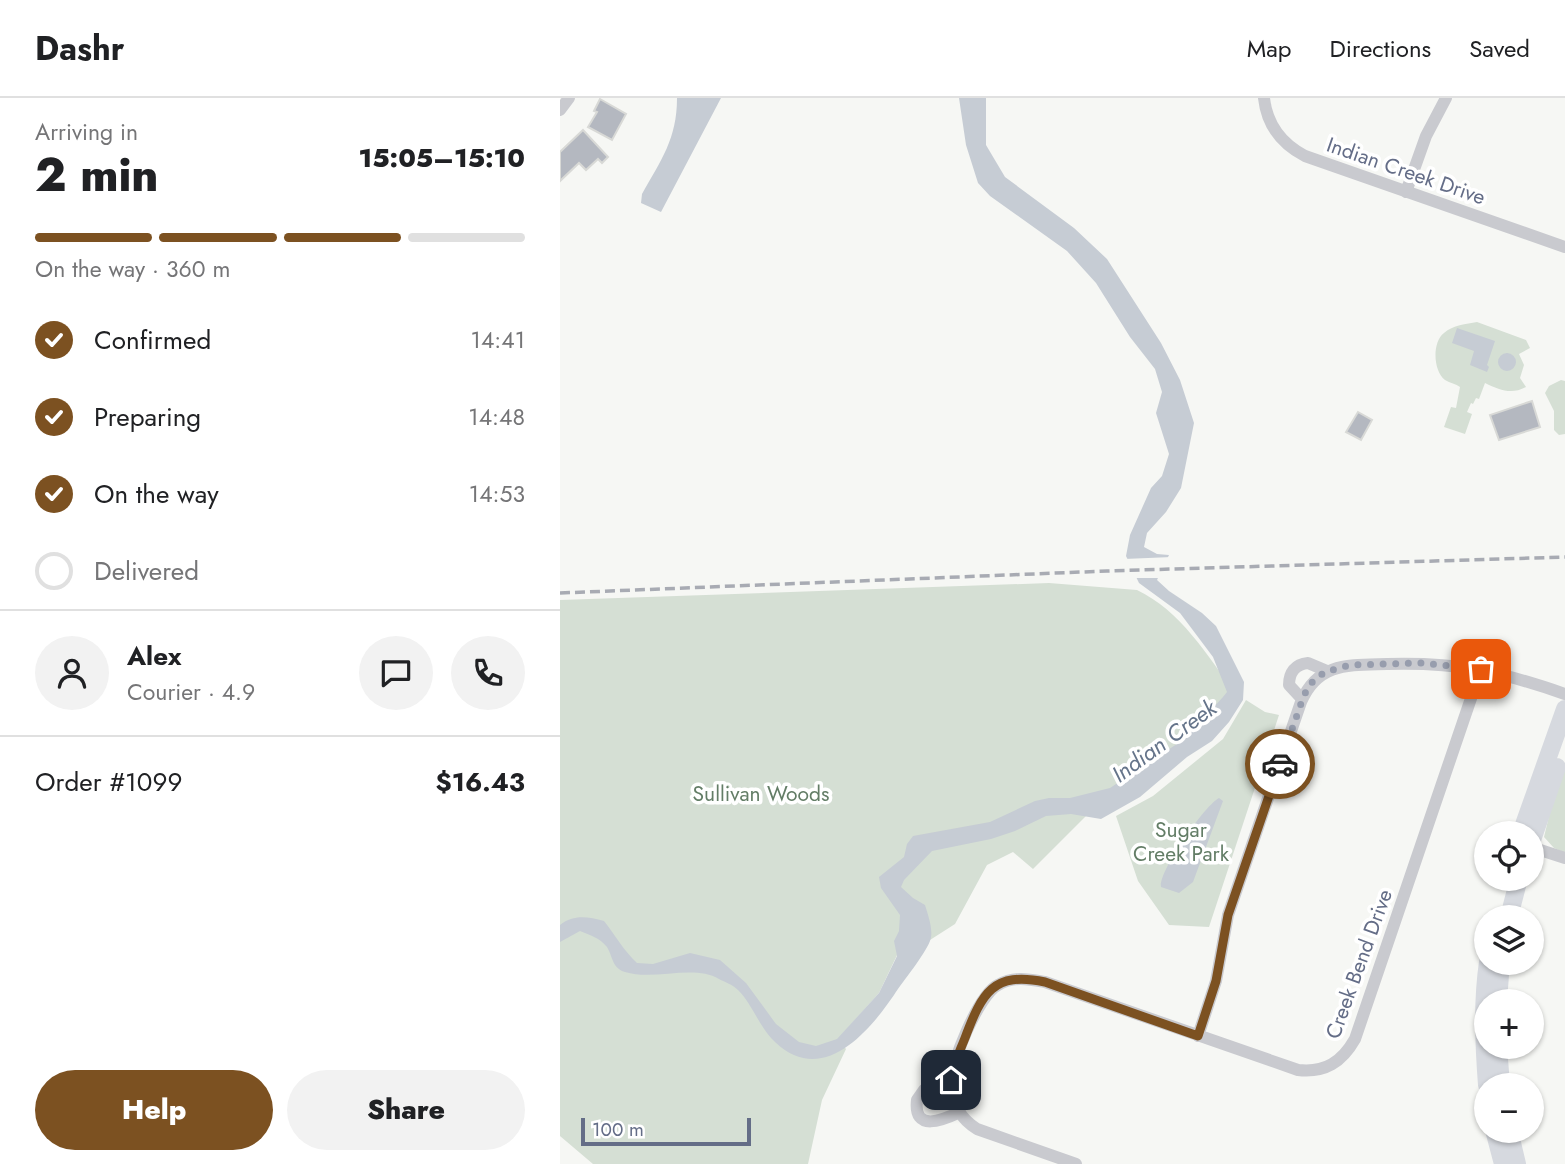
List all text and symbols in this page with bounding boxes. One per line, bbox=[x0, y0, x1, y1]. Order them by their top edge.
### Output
text: Dashr bbox=[35, 25, 124, 72]
text: Map bbox=[1247, 31, 1292, 66]
text: Directions bbox=[1330, 31, 1431, 66]
text: Saved bbox=[1469, 31, 1530, 66]
text: Arriving in bbox=[35, 115, 138, 149]
street label: Indian Creek Drive bbox=[1323, 130, 1490, 212]
text: 15:05–15:10 bbox=[358, 139, 525, 177]
text: 2 min bbox=[35, 142, 159, 208]
text: On the way · 360 m bbox=[35, 252, 230, 286]
icon: check bbox=[35, 321, 73, 359]
text: Confirmed bbox=[94, 321, 211, 359]
text: 14:41 bbox=[471, 323, 525, 357]
icon: check bbox=[35, 398, 73, 436]
text: Preparing bbox=[94, 398, 201, 436]
text: 14:48 bbox=[468, 400, 525, 434]
icon: check bbox=[35, 475, 73, 513]
text: On the way bbox=[94, 475, 219, 513]
text: 14:53 bbox=[469, 477, 525, 511]
text: Delivered bbox=[94, 552, 199, 590]
button: person bbox=[35, 636, 109, 710]
button: chat bbox=[359, 636, 433, 710]
button: phone bbox=[451, 636, 525, 710]
text: Alex bbox=[127, 637, 181, 675]
pin bbox=[1451, 639, 1511, 699]
icon: bag bbox=[1462, 650, 1500, 688]
text: Courier · 4.9 bbox=[127, 675, 255, 709]
water label: Indian Creek bbox=[1104, 691, 1224, 791]
courier bbox=[1245, 729, 1315, 799]
icon: car bbox=[1261, 745, 1299, 783]
text: Order #1099 bbox=[35, 763, 182, 801]
text: $16.43 bbox=[436, 763, 525, 801]
park label: Sullivan Woods bbox=[693, 779, 829, 809]
park label: Sugar Creek Park bbox=[1133, 815, 1230, 869]
map controls bbox=[1474, 821, 1544, 1143]
button: locate bbox=[1474, 821, 1544, 891]
street label: Creek Bend Drive bbox=[1318, 885, 1400, 1043]
button: layers bbox=[1474, 905, 1544, 975]
button: + bbox=[1474, 989, 1544, 1059]
pin bbox=[921, 1050, 981, 1110]
icon: home bbox=[932, 1061, 970, 1099]
button: Help bbox=[35, 1070, 273, 1150]
button: Share bbox=[287, 1070, 525, 1150]
button: − bbox=[1474, 1073, 1544, 1143]
scale bar bbox=[581, 1115, 751, 1147]
text: 100 m bbox=[592, 1116, 644, 1143]

